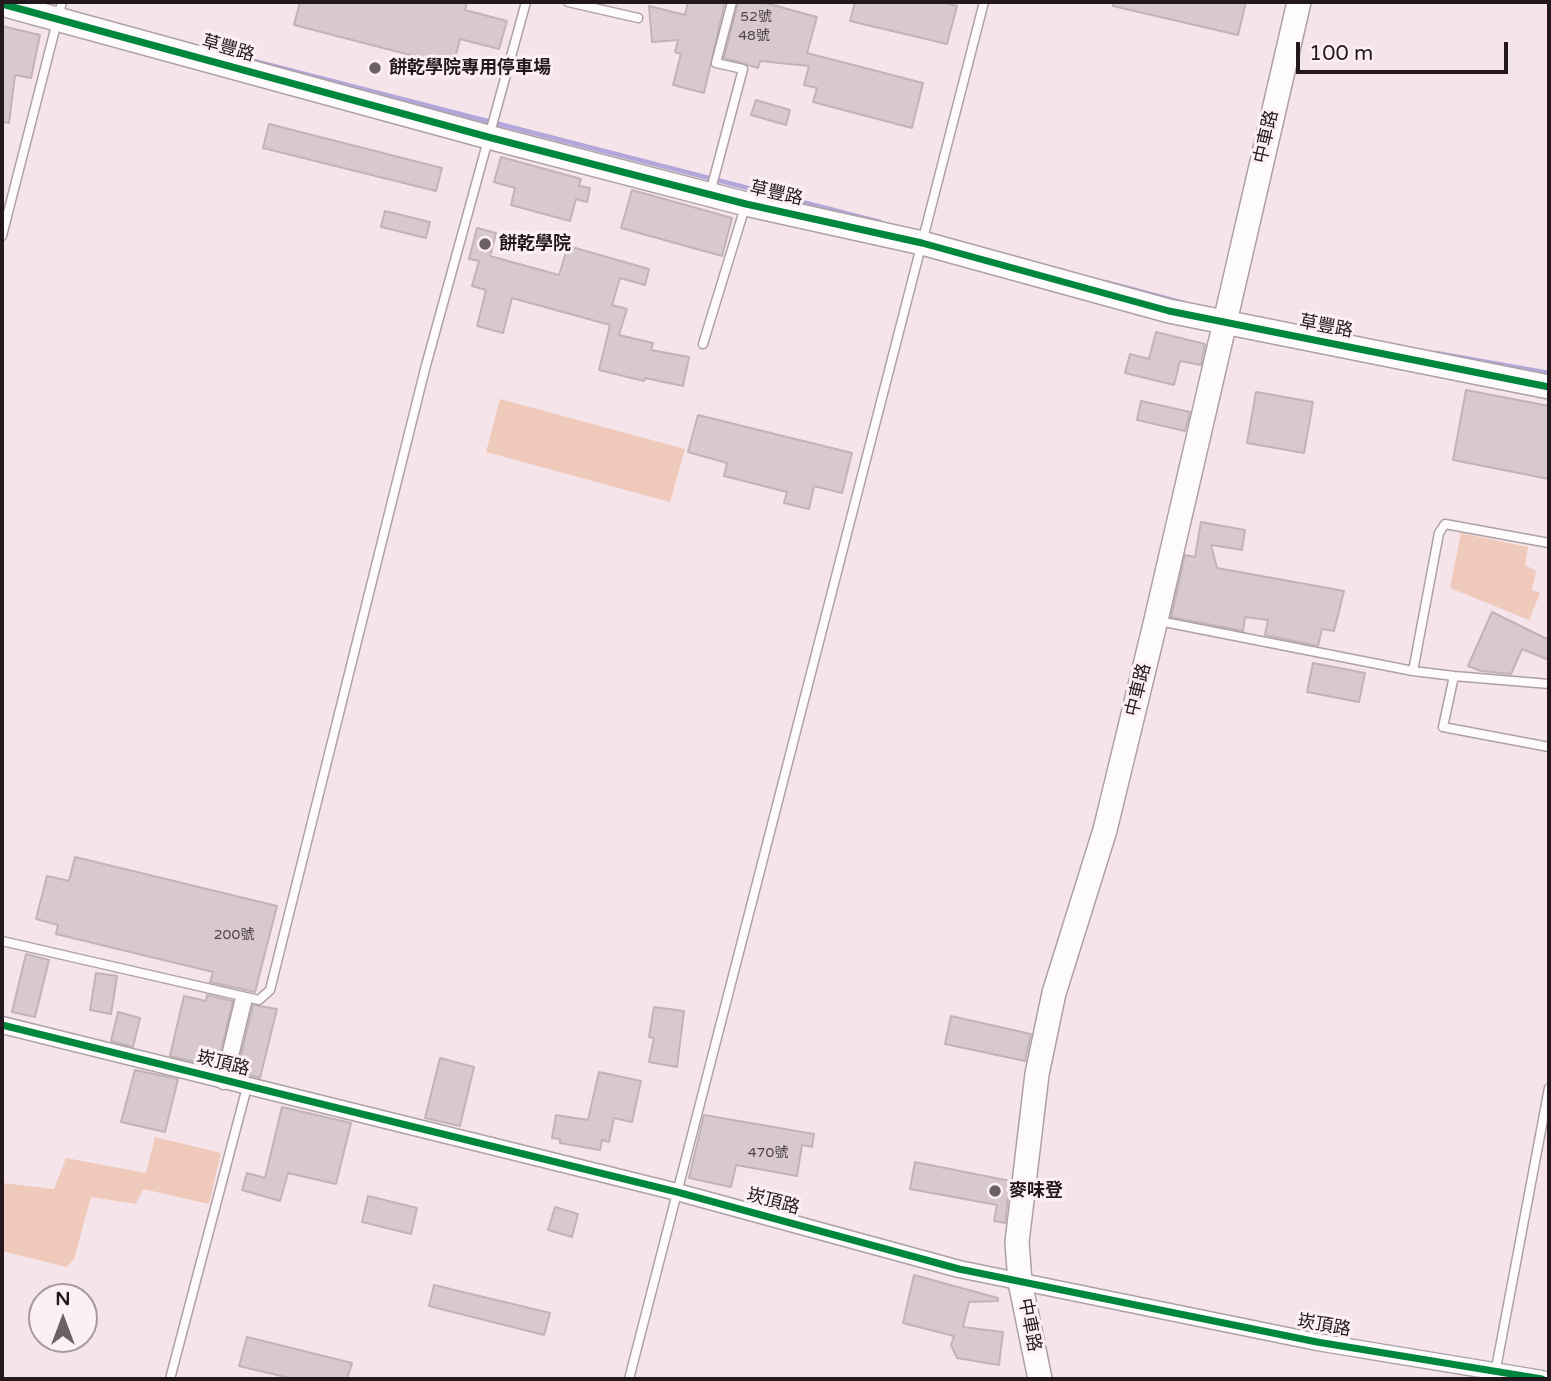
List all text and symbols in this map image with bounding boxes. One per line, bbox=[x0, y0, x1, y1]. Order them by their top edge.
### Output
house number: 52號 bbox=[740, 9, 772, 25]
house number: 48號 bbox=[738, 28, 770, 44]
scale bar bbox=[1299, 28, 1511, 72]
street label: 草豐路 bbox=[199, 31, 257, 67]
text: 100 m bbox=[1309, 41, 1373, 66]
place label: 餅乾學院專用停車場 bbox=[389, 57, 551, 79]
marker: 餅乾學院專用停車場 bbox=[367, 60, 383, 76]
street label: 中車路 bbox=[1250, 108, 1284, 166]
street label: 草豐路 bbox=[747, 177, 805, 211]
place label: 餅乾學院 bbox=[499, 233, 571, 255]
marker: 餅乾學院 bbox=[477, 236, 493, 252]
street label: 草豐路 bbox=[1297, 311, 1355, 343]
street label: 中車路 bbox=[1122, 661, 1156, 719]
house number: 200號 bbox=[214, 927, 254, 943]
street label: 崁頂路 bbox=[194, 1047, 252, 1081]
house number: 470號 bbox=[748, 1145, 788, 1161]
place label: 麥味登 bbox=[1009, 1180, 1063, 1202]
marker: 麥味登 bbox=[987, 1183, 1003, 1199]
street label: 崁頂路 bbox=[744, 1185, 802, 1219]
north arrow bbox=[28, 1283, 98, 1353]
text: N bbox=[55, 1288, 71, 1310]
street label: 中車路 bbox=[1013, 1296, 1045, 1354]
street label: 崁頂路 bbox=[1296, 1311, 1352, 1341]

